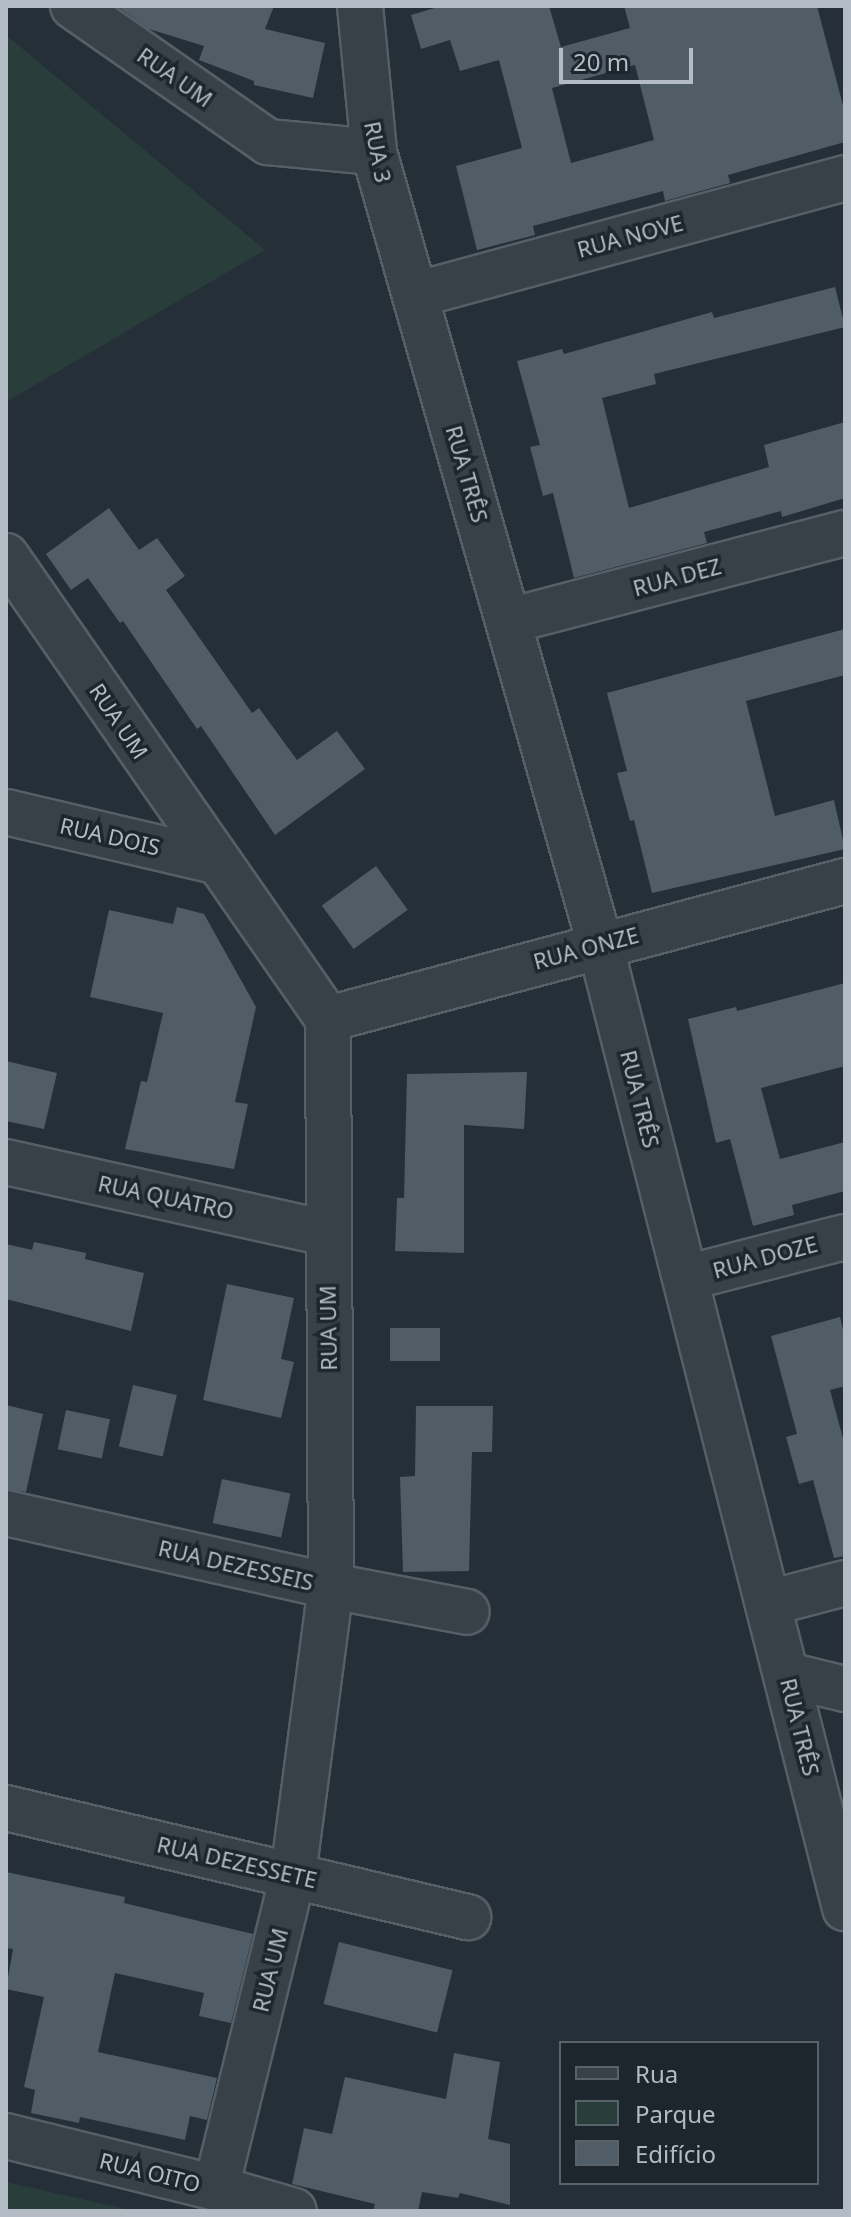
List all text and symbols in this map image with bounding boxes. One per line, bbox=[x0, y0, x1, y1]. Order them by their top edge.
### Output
scale bar bbox=[563, 32, 697, 82]
street label: RUA UM bbox=[132, 42, 218, 112]
text: 20 m bbox=[573, 45, 629, 78]
street label: RUA 3 bbox=[359, 119, 397, 185]
street label: RUA NOVE bbox=[574, 209, 686, 263]
street label: RUA TRÊS bbox=[441, 423, 493, 525]
street label: RUA DEZ bbox=[630, 553, 724, 601]
street label: RUA UM bbox=[84, 678, 154, 764]
street label: RUA DOIS bbox=[57, 812, 163, 860]
street label: RUA ONZE bbox=[530, 921, 642, 975]
street label: RUA TRÊS bbox=[615, 1048, 665, 1150]
street label: RUA QUATRO bbox=[96, 1170, 236, 1224]
street label: RUA DOZE bbox=[710, 1230, 820, 1284]
street label: RUA UM bbox=[314, 1285, 342, 1371]
street label: RUA DEZESSEIS bbox=[156, 1534, 316, 1596]
street label: RUA TRÊS bbox=[775, 1676, 825, 1778]
street label: RUA DEZESSETE bbox=[154, 1831, 320, 1893]
street label: RUA UM bbox=[247, 1925, 293, 2015]
legend bbox=[559, 2041, 819, 2185]
text: Rua bbox=[635, 2057, 678, 2090]
text: Parque bbox=[635, 2097, 716, 2130]
text: Edifício bbox=[635, 2137, 716, 2170]
street label: RUA OITO bbox=[97, 2147, 203, 2197]

